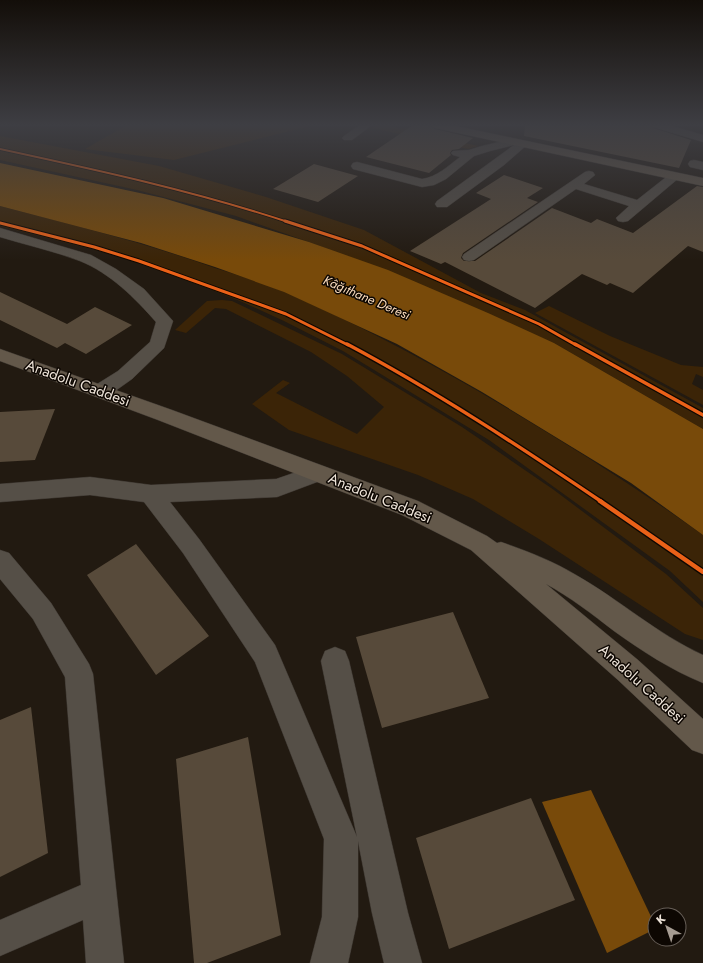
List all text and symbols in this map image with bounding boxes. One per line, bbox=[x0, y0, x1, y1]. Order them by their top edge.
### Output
water label: Kâğıthane Deresi bbox=[320, 271, 414, 325]
street label: Anadolu Caddesi bbox=[23, 354, 133, 412]
street label: Anadolu Caddesi bbox=[325, 467, 435, 529]
street label: Anadolu Caddesi bbox=[594, 639, 690, 729]
north arrow bbox=[647, 907, 687, 947]
text: K bbox=[652, 911, 669, 928]

